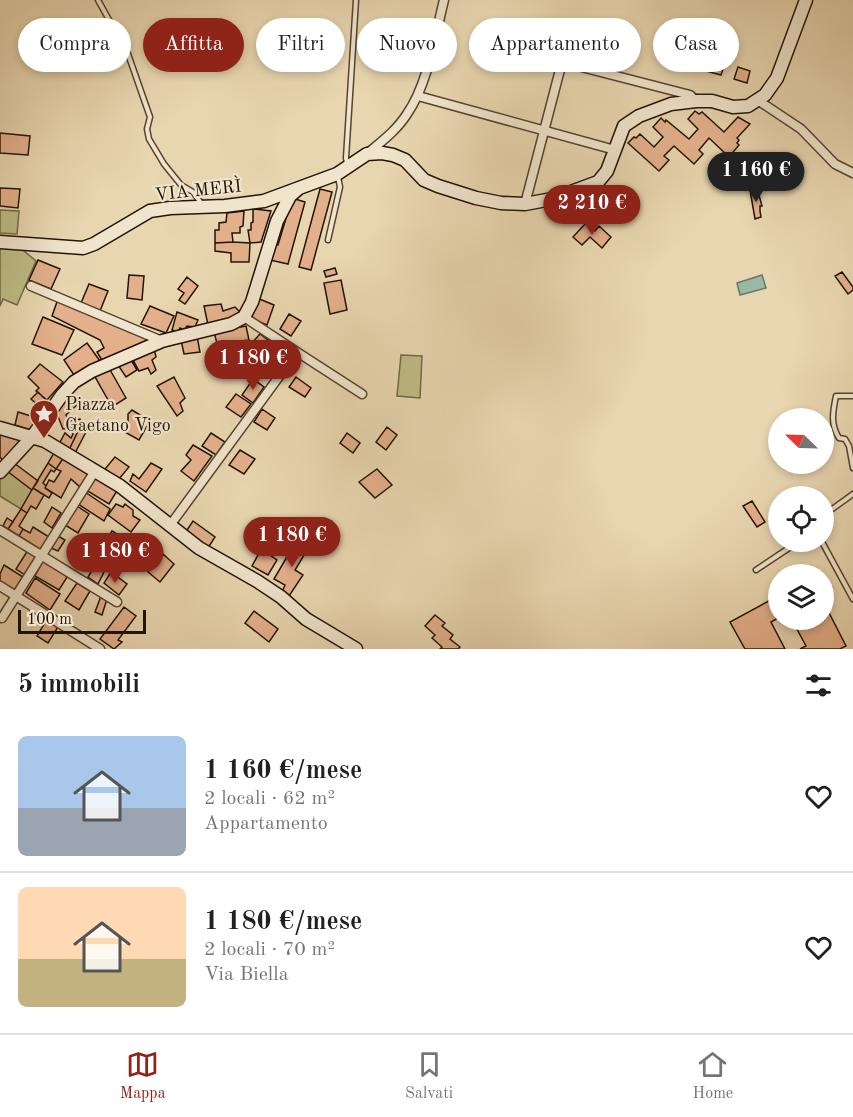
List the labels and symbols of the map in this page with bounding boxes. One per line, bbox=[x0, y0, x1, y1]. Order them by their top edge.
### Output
pin: 1 160 € bbox=[701, 152, 811, 203]
street label: VIA MERÌ bbox=[153, 174, 242, 205]
pin: 2 210 € bbox=[537, 185, 647, 236]
pin: 1 180 € bbox=[198, 340, 308, 391]
place label: Piazza Gaetano Vigo bbox=[65, 396, 171, 435]
place icon: Piazza Gaetano Vigo bbox=[28, 398, 60, 440]
north arrow bbox=[768, 408, 834, 474]
pin: 1 180 € bbox=[237, 517, 347, 568]
pin: 1 180 € bbox=[60, 533, 170, 584]
scale bar bbox=[18, 607, 146, 634]

